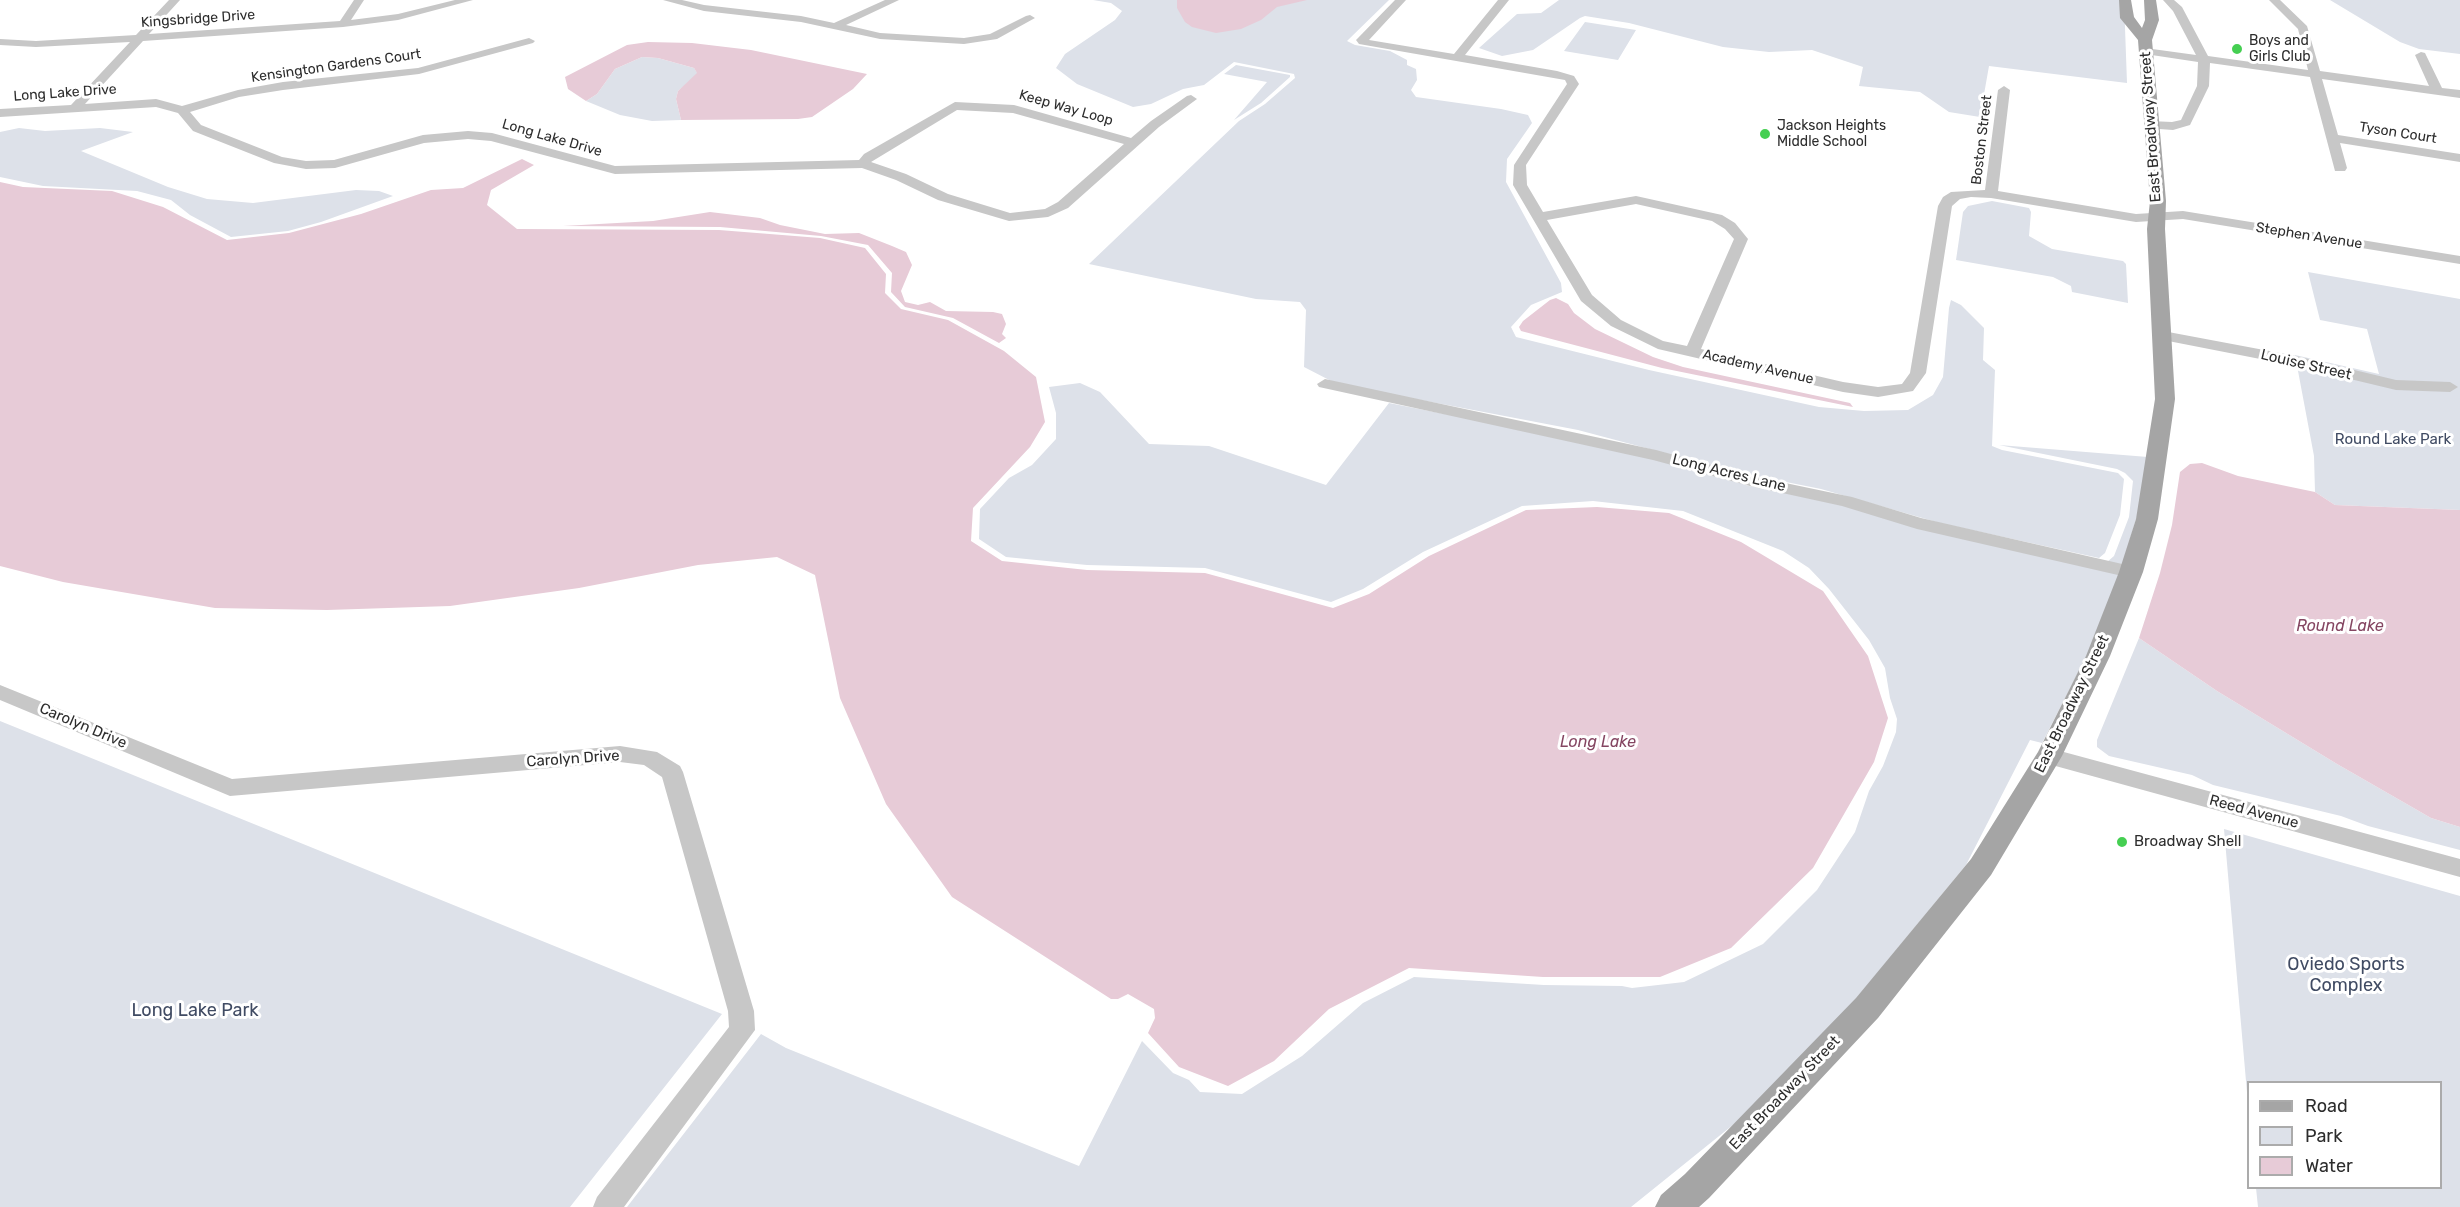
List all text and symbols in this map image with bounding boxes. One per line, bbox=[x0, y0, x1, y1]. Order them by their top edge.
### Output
street label: Kingsbridge Drive bbox=[140, 7, 256, 31]
place label: Boys and Girls Club bbox=[2249, 33, 2311, 66]
marker: Boys and Girls Club bbox=[2230, 42, 2244, 56]
street label: Kensington Gardens Court bbox=[250, 46, 422, 86]
street label: East Broadway Street bbox=[2137, 51, 2165, 203]
street label: Long Lake Drive bbox=[13, 81, 117, 105]
street label: Keep Way Loop bbox=[1017, 87, 1115, 129]
street label: Boston Street bbox=[1968, 94, 1996, 186]
street label: Long Lake Drive bbox=[500, 116, 604, 160]
place label: Jackson Heights Middle School bbox=[1777, 118, 1886, 150]
street label: Tyson Court bbox=[2358, 119, 2438, 147]
marker: Jackson Heights Middle School bbox=[1758, 127, 1772, 141]
street label: Stephen Avenue bbox=[2255, 219, 2363, 253]
street label: Academy Avenue bbox=[1701, 346, 1815, 388]
street label: Louise Street bbox=[2259, 346, 2353, 384]
park label: Round Lake Park bbox=[2335, 431, 2451, 449]
street label: Long Acres Lane bbox=[1670, 450, 1788, 496]
water label: Round Lake bbox=[2296, 616, 2384, 636]
street label: East Broadway Street bbox=[2031, 632, 2113, 776]
street label: Carolyn Drive bbox=[37, 700, 129, 752]
water label: Long Lake bbox=[1560, 732, 1636, 752]
street label: Carolyn Drive bbox=[526, 747, 620, 771]
street label: Reed Avenue bbox=[2207, 791, 2301, 833]
place label: Broadway Shell bbox=[2134, 833, 2241, 851]
marker: Broadway Shell bbox=[2115, 835, 2129, 849]
park label: Oviedo Sports Complex bbox=[2287, 954, 2405, 996]
park label: Long Lake Park bbox=[131, 1000, 259, 1022]
street label: East Broadway Street bbox=[1726, 1032, 1844, 1154]
legend bbox=[2247, 1081, 2442, 1189]
text: Road bbox=[2305, 1095, 2348, 1117]
text: Park bbox=[2305, 1125, 2342, 1147]
text: Water bbox=[2305, 1155, 2353, 1177]

